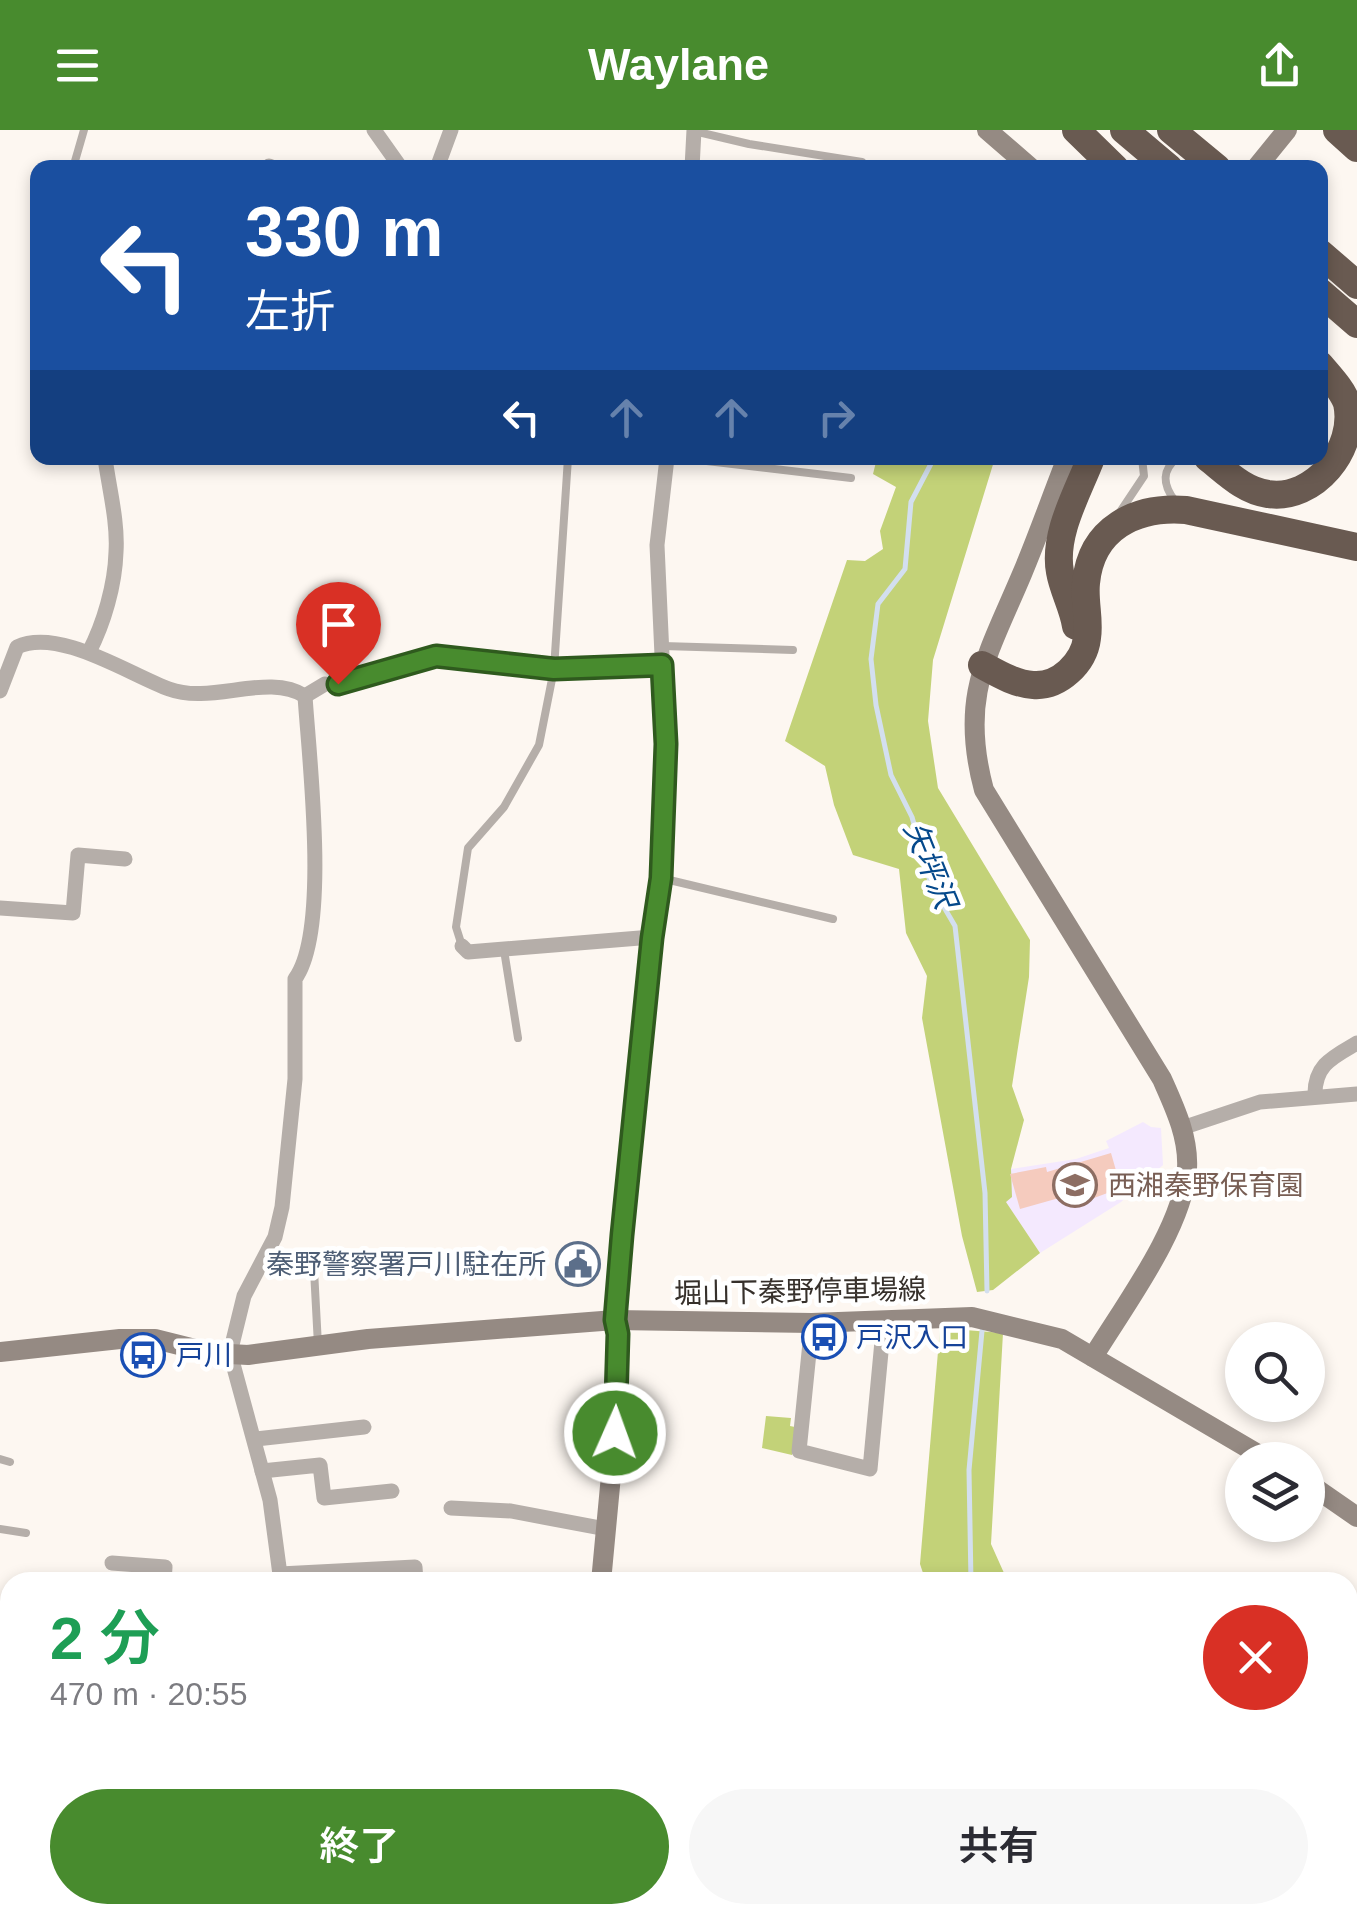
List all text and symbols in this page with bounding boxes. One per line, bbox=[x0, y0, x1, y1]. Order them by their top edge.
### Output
icon: menu bbox=[50, 38, 105, 93]
icon: share bbox=[1252, 38, 1307, 93]
text: Waylane bbox=[588, 39, 769, 90]
text: 330 m bbox=[245, 193, 443, 271]
icon: left bbox=[80, 200, 210, 330]
text: 左折 bbox=[245, 286, 335, 337]
icon: left bbox=[494, 390, 549, 445]
icon: ahead bbox=[599, 390, 654, 445]
icon: ahead bbox=[704, 390, 759, 445]
icon: right bbox=[809, 390, 864, 445]
pin bbox=[296, 582, 381, 685]
icon: arrive bbox=[311, 597, 366, 652]
water label: 矢坪沢 bbox=[898, 817, 964, 916]
school or university icon: 西湘秦野保育園 bbox=[1052, 1162, 1098, 1208]
place label: 西湘秦野保育園 bbox=[1108, 1170, 1304, 1201]
public building icon: 秦野警察署戸川駐在所 bbox=[555, 1241, 601, 1287]
place label: 秦野警察署戸川駐在所 bbox=[266, 1249, 546, 1280]
street label: 堀山下秦野停車場線 bbox=[674, 1274, 926, 1309]
bus stop icon: 戸沢入口 bbox=[801, 1314, 847, 1360]
place label: 戸沢入口 bbox=[856, 1322, 968, 1353]
map controls bbox=[1225, 1322, 1325, 1542]
button: search bbox=[1225, 1322, 1325, 1422]
bus stop icon: 戸川 bbox=[120, 1332, 166, 1378]
place label: 戸川 bbox=[176, 1340, 232, 1371]
position arrow bbox=[563, 1381, 667, 1485]
button: layers bbox=[1225, 1442, 1325, 1542]
text: 2 分 bbox=[50, 1605, 160, 1672]
button: close bbox=[1203, 1605, 1308, 1710]
text: 470 m · 20:55 bbox=[50, 1676, 247, 1712]
button: 終了 bbox=[50, 1789, 669, 1904]
button: 共有 bbox=[689, 1789, 1308, 1904]

